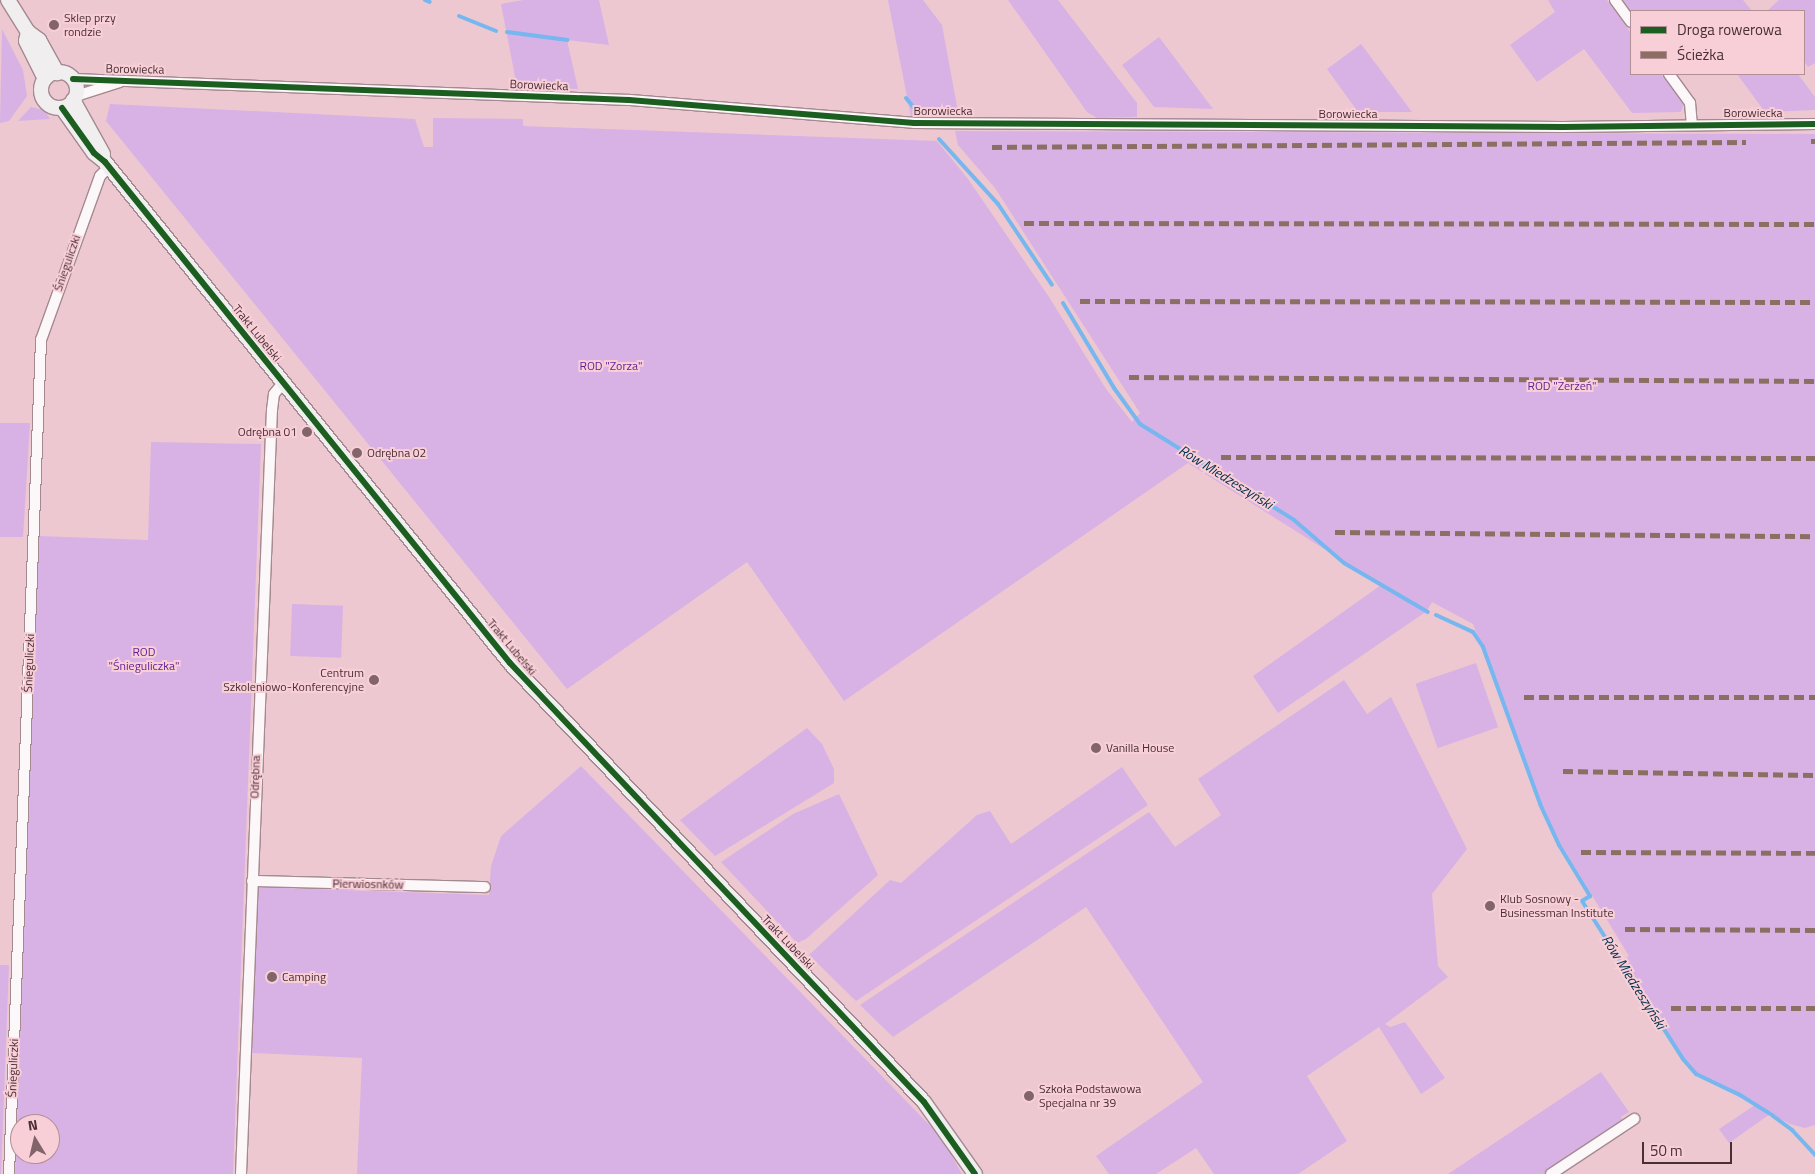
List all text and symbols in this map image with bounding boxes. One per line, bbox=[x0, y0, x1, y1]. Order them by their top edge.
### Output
legend bbox=[1630, 10, 1805, 75]
place label: Sklep przy rondzie bbox=[64, 11, 116, 39]
text: Droga rowerowa bbox=[1677, 18, 1782, 41]
marker: Sklep przy rondzie bbox=[48, 19, 60, 31]
text: Ścieżka bbox=[1677, 43, 1724, 66]
street label: Borowiecka bbox=[105, 61, 165, 77]
street label: Borowiecka bbox=[509, 77, 569, 93]
street label: Borowiecka bbox=[914, 104, 972, 118]
street label: Borowiecka bbox=[1724, 106, 1782, 120]
street label: Borowiecka bbox=[1319, 107, 1377, 121]
street label: Śnieguliczki bbox=[51, 233, 83, 293]
street label: Trakt Lubelski bbox=[230, 302, 284, 364]
park label: ROD "Zorza" bbox=[580, 359, 642, 373]
park label: ROD "Żerżeń" bbox=[1528, 379, 1596, 393]
place label: Odrębna 01 bbox=[238, 425, 297, 439]
marker: Odrębna 01 bbox=[301, 426, 313, 438]
water label: Rów Miedzeszyński bbox=[1176, 441, 1276, 513]
place label: Odrębna 02 bbox=[367, 446, 426, 460]
marker: Odrębna 02 bbox=[351, 447, 363, 459]
street label: Trakt Lubelski bbox=[484, 616, 540, 678]
street label: Śnieguliczki bbox=[21, 633, 37, 693]
park label: ROD "Śnieguliczka" bbox=[109, 645, 179, 673]
place label: Centrum Szkoleniowo-Konferencyjne bbox=[223, 666, 364, 694]
marker: Centrum Szkoleniowo-Konferencyjne bbox=[368, 674, 380, 686]
place label: Vanilla House bbox=[1106, 741, 1174, 755]
marker: Vanilla House bbox=[1090, 742, 1102, 754]
street label: Odrębna bbox=[247, 755, 263, 799]
street label: Pierwiosnków bbox=[332, 876, 404, 892]
place label: Klub Sosnowy - Businessman Institute bbox=[1500, 892, 1613, 920]
marker: Klub Sosnowy - Businessman Institute bbox=[1484, 900, 1496, 912]
street label: Trakt Lubelski bbox=[759, 912, 817, 972]
water label: Rów Miedzeszyński bbox=[1598, 932, 1670, 1032]
place label: Camping bbox=[282, 970, 326, 984]
marker: Camping bbox=[266, 971, 278, 983]
street label: Śnieguliczki bbox=[5, 1038, 21, 1098]
place label: Szkoła Podstawowa Specjalna nr 39 bbox=[1039, 1082, 1141, 1110]
marker: Szkoła Podstawowa Specjalna nr 39 bbox=[1023, 1090, 1035, 1102]
north arrow bbox=[10, 1114, 60, 1164]
text: N bbox=[26, 1114, 39, 1136]
scale bar bbox=[1645, 1132, 1735, 1164]
text: 50 m bbox=[1650, 1139, 1683, 1162]

